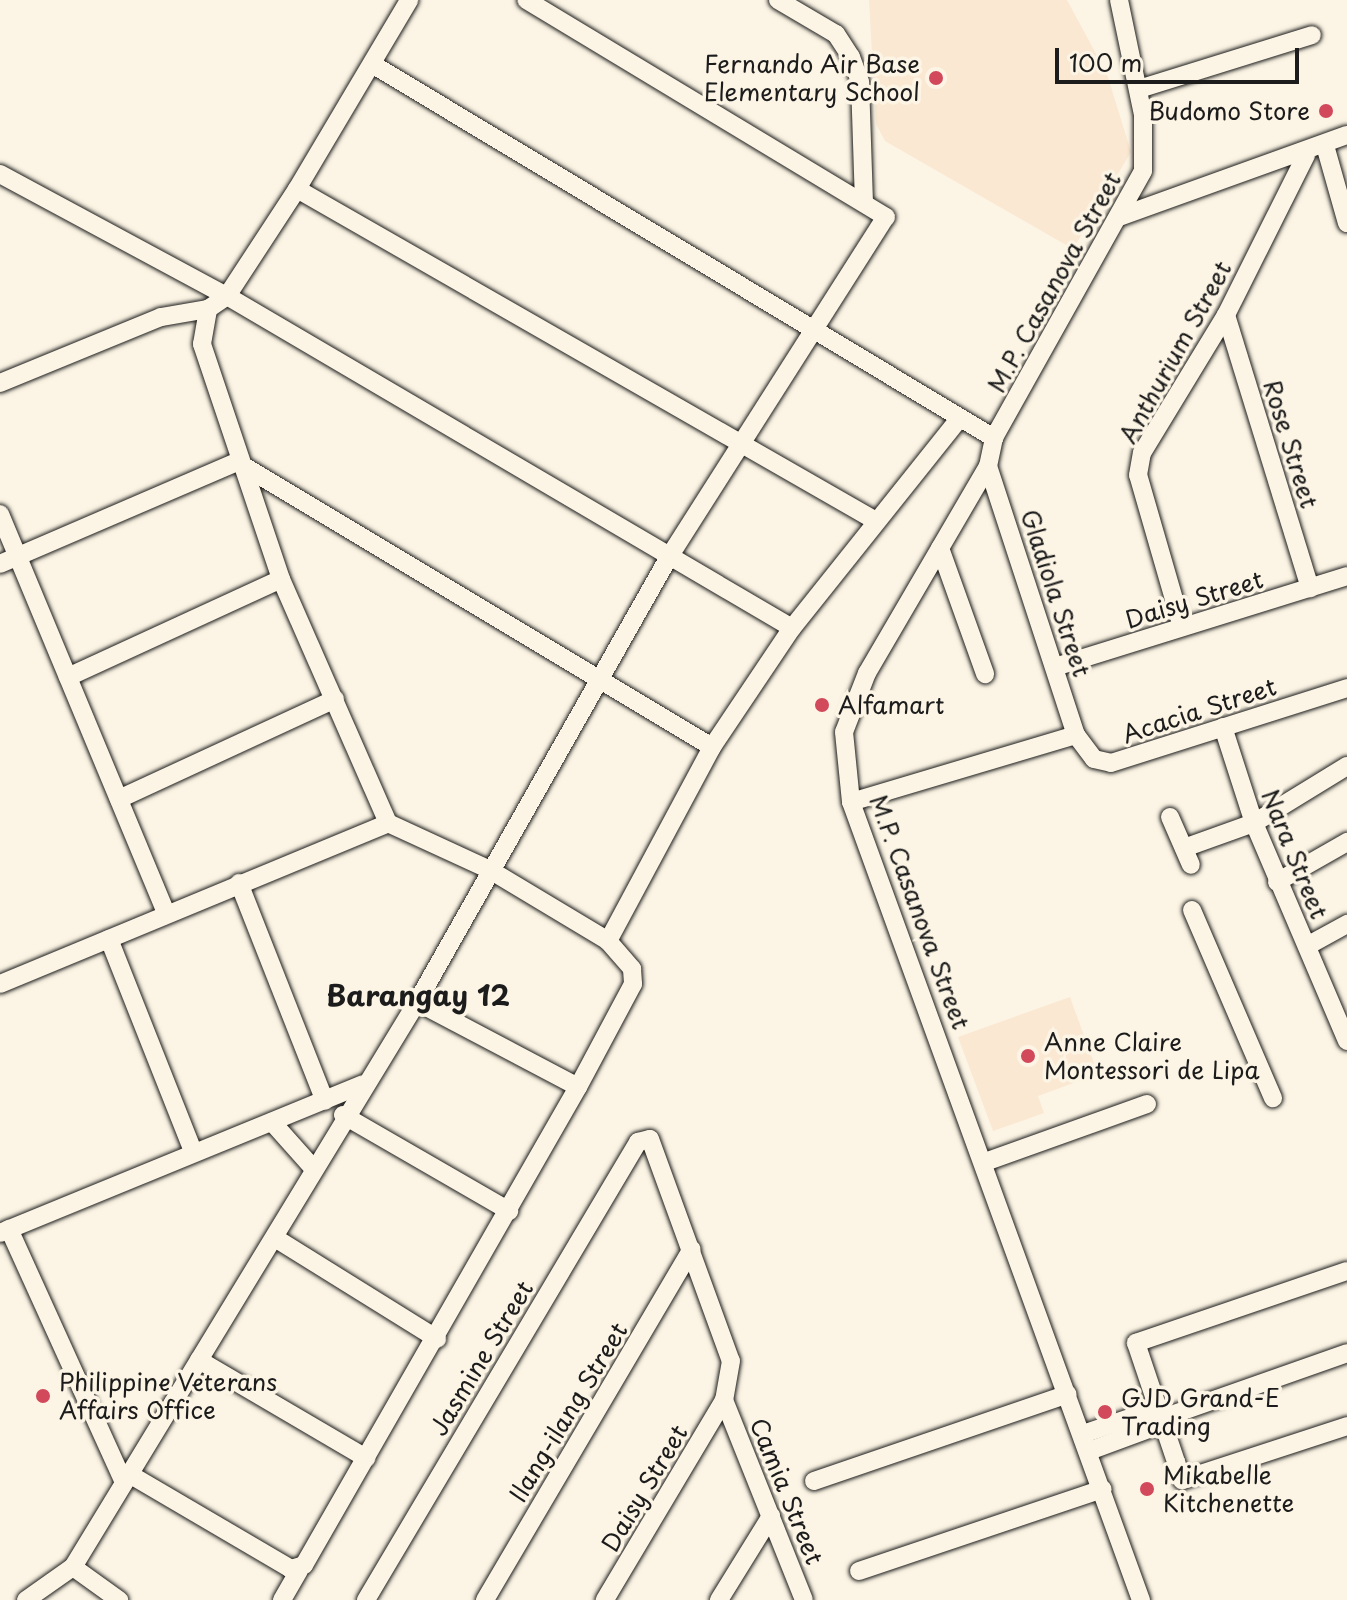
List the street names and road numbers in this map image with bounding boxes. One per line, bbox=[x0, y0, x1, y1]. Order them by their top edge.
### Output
street label: M.P. Casanova Street bbox=[981, 166, 1127, 398]
street label: Anthurium Street bbox=[1113, 256, 1237, 448]
street label: Rose Street bbox=[1258, 377, 1324, 511]
street label: Gladiola Street bbox=[1015, 505, 1097, 681]
street label: Daisy Street bbox=[1121, 564, 1267, 634]
street label: Acacia Street bbox=[1119, 672, 1279, 748]
street label: Nara Street bbox=[1256, 784, 1334, 924]
street label: M.P. Casanova Street bbox=[864, 790, 976, 1034]
street label: Jasmine Street bbox=[423, 1275, 539, 1441]
street label: Ilang-ilang Street bbox=[503, 1317, 633, 1507]
street label: Camia Street bbox=[745, 1414, 829, 1568]
street label: Daisy Street bbox=[594, 1419, 694, 1557]

